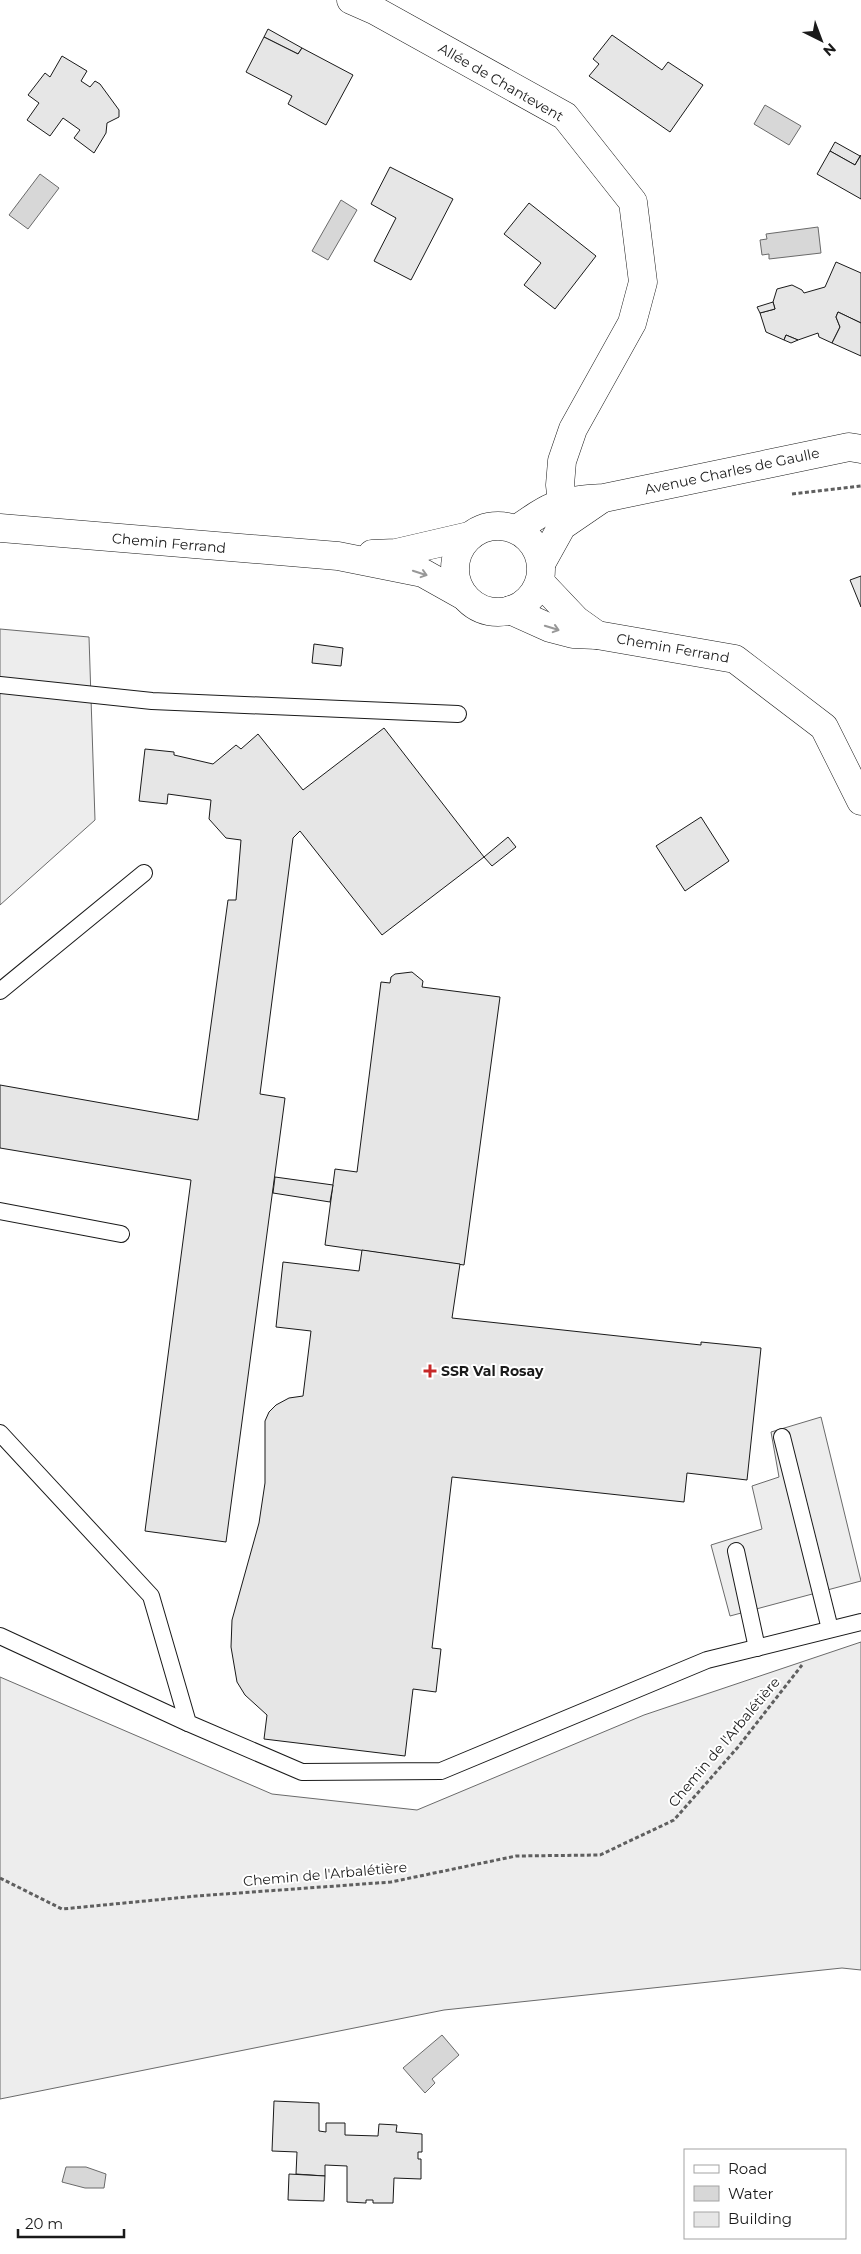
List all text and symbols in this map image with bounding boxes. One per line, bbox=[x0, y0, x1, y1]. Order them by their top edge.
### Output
north arrow bbox=[796, 15, 846, 65]
street label: Allée de Chantevent bbox=[435, 39, 567, 125]
text: N bbox=[819, 39, 840, 60]
street label: Avenue Charles de Gaulle bbox=[643, 444, 821, 498]
street label: Chemin Ferrand bbox=[111, 529, 227, 557]
one-way arrow bbox=[412, 569, 427, 578]
one-way arrow bbox=[544, 624, 560, 634]
street label: Chemin Ferrand bbox=[615, 629, 731, 667]
place label: SSR Val Rosay bbox=[441, 1362, 544, 1380]
marker: SSR Val Rosay bbox=[423, 1364, 437, 1378]
street label: Chemin de l'Arbalétière bbox=[664, 1673, 784, 1811]
street label: Chemin de l'Arbalétière bbox=[242, 1858, 408, 1890]
legend bbox=[684, 2149, 846, 2239]
text: Road bbox=[728, 2159, 767, 2178]
text: Water bbox=[728, 2184, 774, 2203]
scale bar bbox=[18, 2206, 124, 2238]
text: Building bbox=[728, 2209, 792, 2228]
text: 20 m bbox=[25, 2214, 63, 2233]

